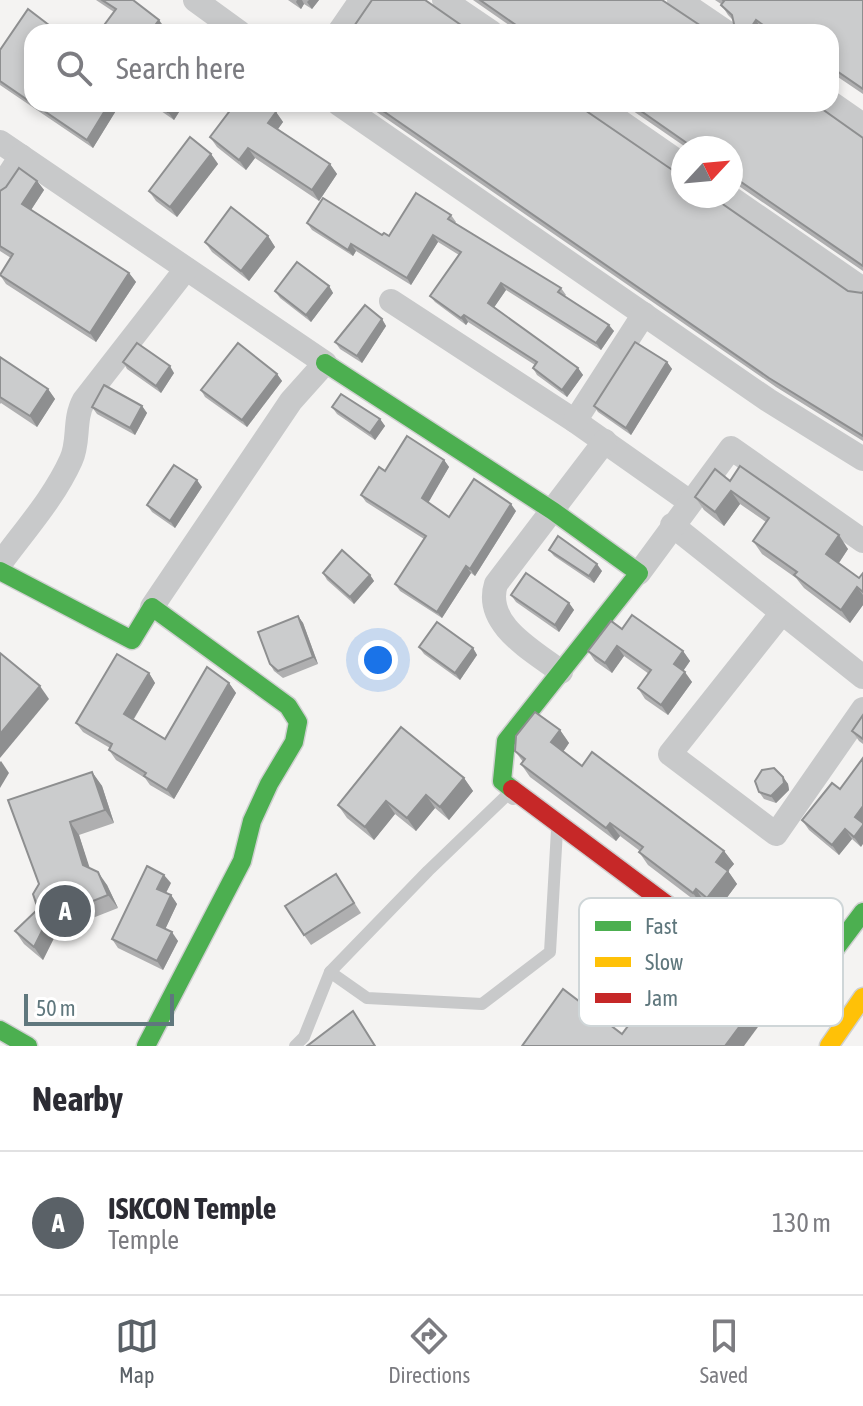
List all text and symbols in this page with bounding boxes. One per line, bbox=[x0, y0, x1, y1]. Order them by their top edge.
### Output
search box bbox=[24, 24, 839, 112]
icon: search bbox=[52, 46, 96, 90]
text: Search here bbox=[116, 51, 245, 85]
north arrow bbox=[671, 136, 743, 208]
your location bbox=[358, 640, 398, 680]
pin: A bbox=[39, 881, 91, 941]
legend bbox=[579, 898, 843, 1026]
text: Fast bbox=[645, 913, 678, 939]
text: Slow bbox=[645, 949, 683, 975]
text: Jam bbox=[645, 985, 678, 1011]
scale bar bbox=[24, 990, 174, 1026]
text: 50 m bbox=[36, 995, 76, 1021]
text: Nearby bbox=[32, 1079, 123, 1118]
text: ISKCON Temple bbox=[108, 1191, 276, 1225]
text: A bbox=[52, 1208, 64, 1238]
text: 130 m bbox=[772, 1208, 831, 1238]
text: Temple bbox=[108, 1225, 179, 1255]
tab: Map bbox=[115, 1314, 159, 1388]
tab: Directions bbox=[388, 1314, 470, 1388]
tab: Saved bbox=[700, 1314, 748, 1388]

